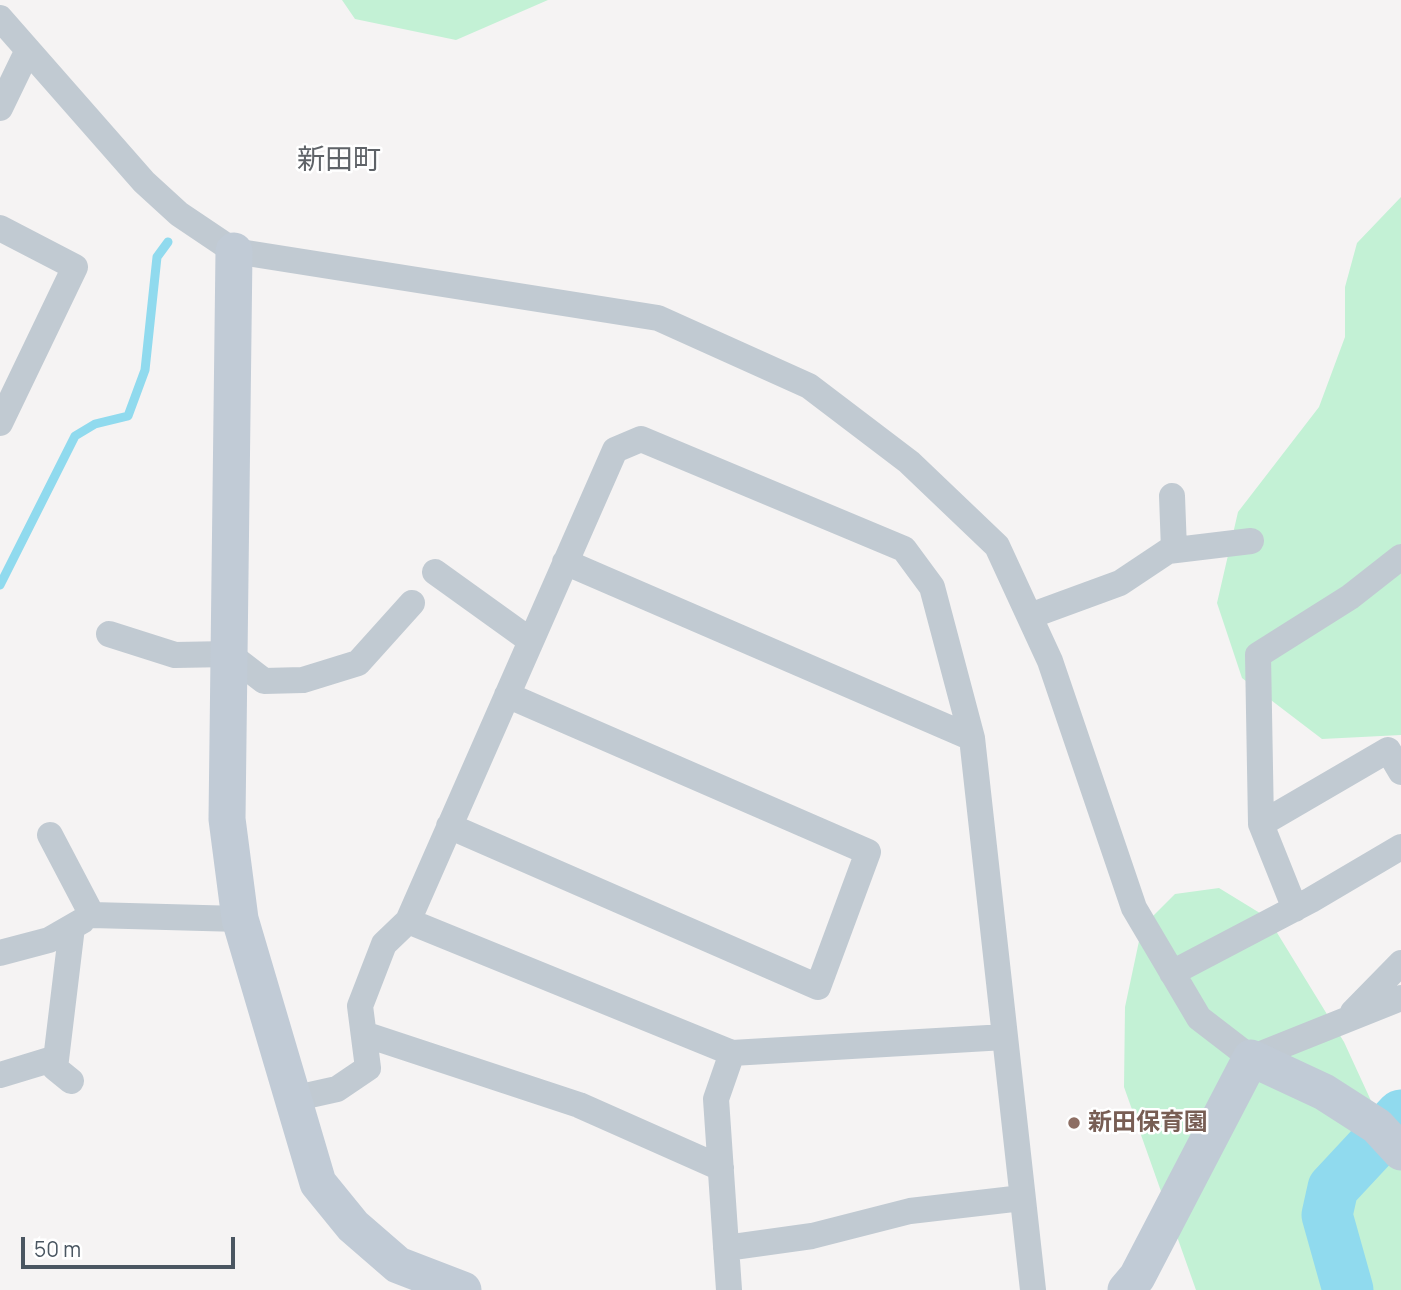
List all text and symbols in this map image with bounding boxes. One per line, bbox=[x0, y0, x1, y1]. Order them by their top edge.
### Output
district label: 新田町 bbox=[297, 144, 381, 178]
place label: 新田保育園 bbox=[1088, 1109, 1208, 1137]
marker: 新田保育園 bbox=[1066, 1115, 1082, 1131]
scale bar bbox=[24, 1224, 238, 1268]
text: 50 m bbox=[34, 1235, 81, 1263]

